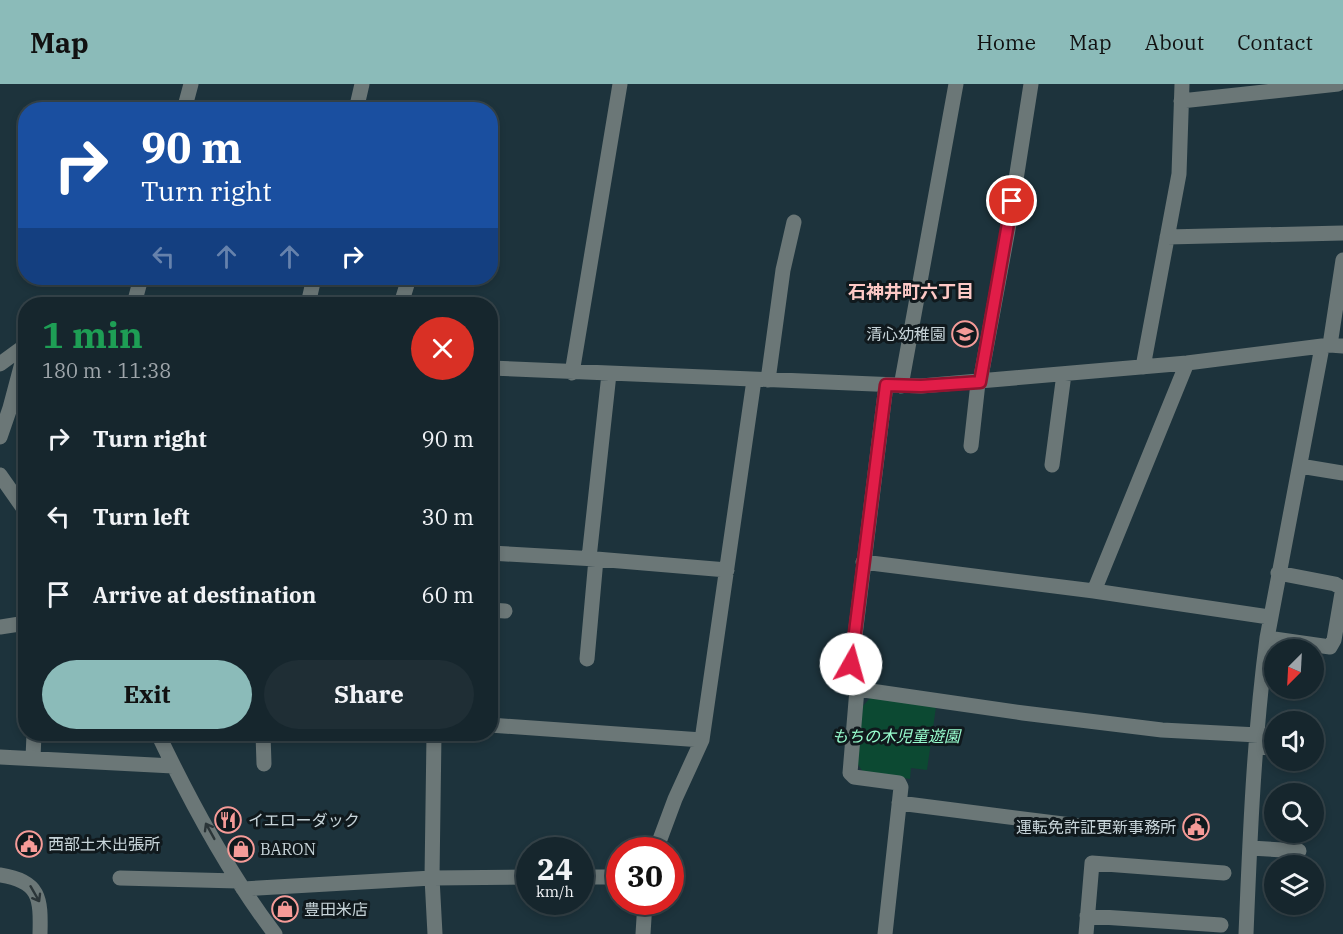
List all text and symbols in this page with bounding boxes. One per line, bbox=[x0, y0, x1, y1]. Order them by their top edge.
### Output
text: Map bbox=[30, 24, 89, 61]
text: Home bbox=[976, 28, 1036, 56]
text: Map bbox=[1069, 28, 1112, 56]
text: About bbox=[1145, 28, 1204, 56]
text: Contact bbox=[1237, 28, 1313, 56]
text: 90 m bbox=[141, 120, 242, 175]
icon: right bbox=[42, 126, 120, 204]
text: Turn right bbox=[141, 173, 272, 208]
pin bbox=[986, 175, 1037, 226]
icon: arrive bbox=[995, 184, 1028, 217]
icon: left bbox=[147, 240, 180, 273]
icon: ahead bbox=[210, 240, 243, 273]
icon: ahead bbox=[273, 240, 306, 273]
icon: right bbox=[336, 240, 369, 273]
district label: 石神井町六丁目 bbox=[848, 280, 974, 303]
text: 1 min bbox=[42, 311, 143, 358]
button: close bbox=[411, 317, 474, 380]
school or university icon: 清心幼稚園 bbox=[950, 319, 980, 349]
place label: 清心幼稚園 bbox=[866, 324, 946, 344]
text: 180 m · 11:38 bbox=[42, 357, 171, 384]
icon: right bbox=[42, 422, 75, 455]
text: Turn right bbox=[93, 424, 207, 453]
text: 90 m bbox=[422, 424, 474, 453]
icon: left bbox=[42, 500, 75, 533]
text: Turn left bbox=[93, 502, 189, 531]
text: 30 m bbox=[422, 502, 474, 531]
icon: arrive bbox=[42, 578, 75, 611]
text: Arrive at destination bbox=[93, 580, 316, 609]
text: 60 m bbox=[422, 580, 474, 609]
position arrow bbox=[819, 632, 883, 696]
north arrow bbox=[1264, 639, 1324, 699]
map controls bbox=[1264, 639, 1324, 915]
button: Exit bbox=[42, 660, 252, 729]
button: Share bbox=[264, 660, 474, 729]
button: sound bbox=[1264, 711, 1324, 771]
park label: もちの木児童遊園 bbox=[832, 726, 962, 746]
button: search bbox=[1264, 783, 1324, 843]
restaurant icon: イエローダック bbox=[213, 805, 243, 835]
place label: イエローダック bbox=[248, 810, 360, 830]
public building icon: 運転免許証更新事務所 bbox=[1181, 812, 1211, 842]
place label: 運転免許証更新事務所 bbox=[1016, 817, 1176, 837]
one-way arrow bbox=[204, 823, 215, 841]
public building icon: 西部土木出張所 bbox=[14, 829, 44, 859]
place label: 西部土木出張所 bbox=[48, 834, 160, 854]
shop icon: BARON bbox=[226, 834, 256, 864]
speed limit sign: 30 bbox=[606, 837, 684, 915]
place label: BARON bbox=[260, 839, 316, 859]
text: 24 bbox=[537, 849, 573, 888]
button: layers bbox=[1264, 855, 1324, 915]
text: km/h bbox=[536, 882, 574, 901]
one-way arrow bbox=[29, 885, 41, 902]
shop icon: 豊田米店 bbox=[270, 894, 300, 924]
place label: 豊田米店 bbox=[304, 899, 368, 919]

